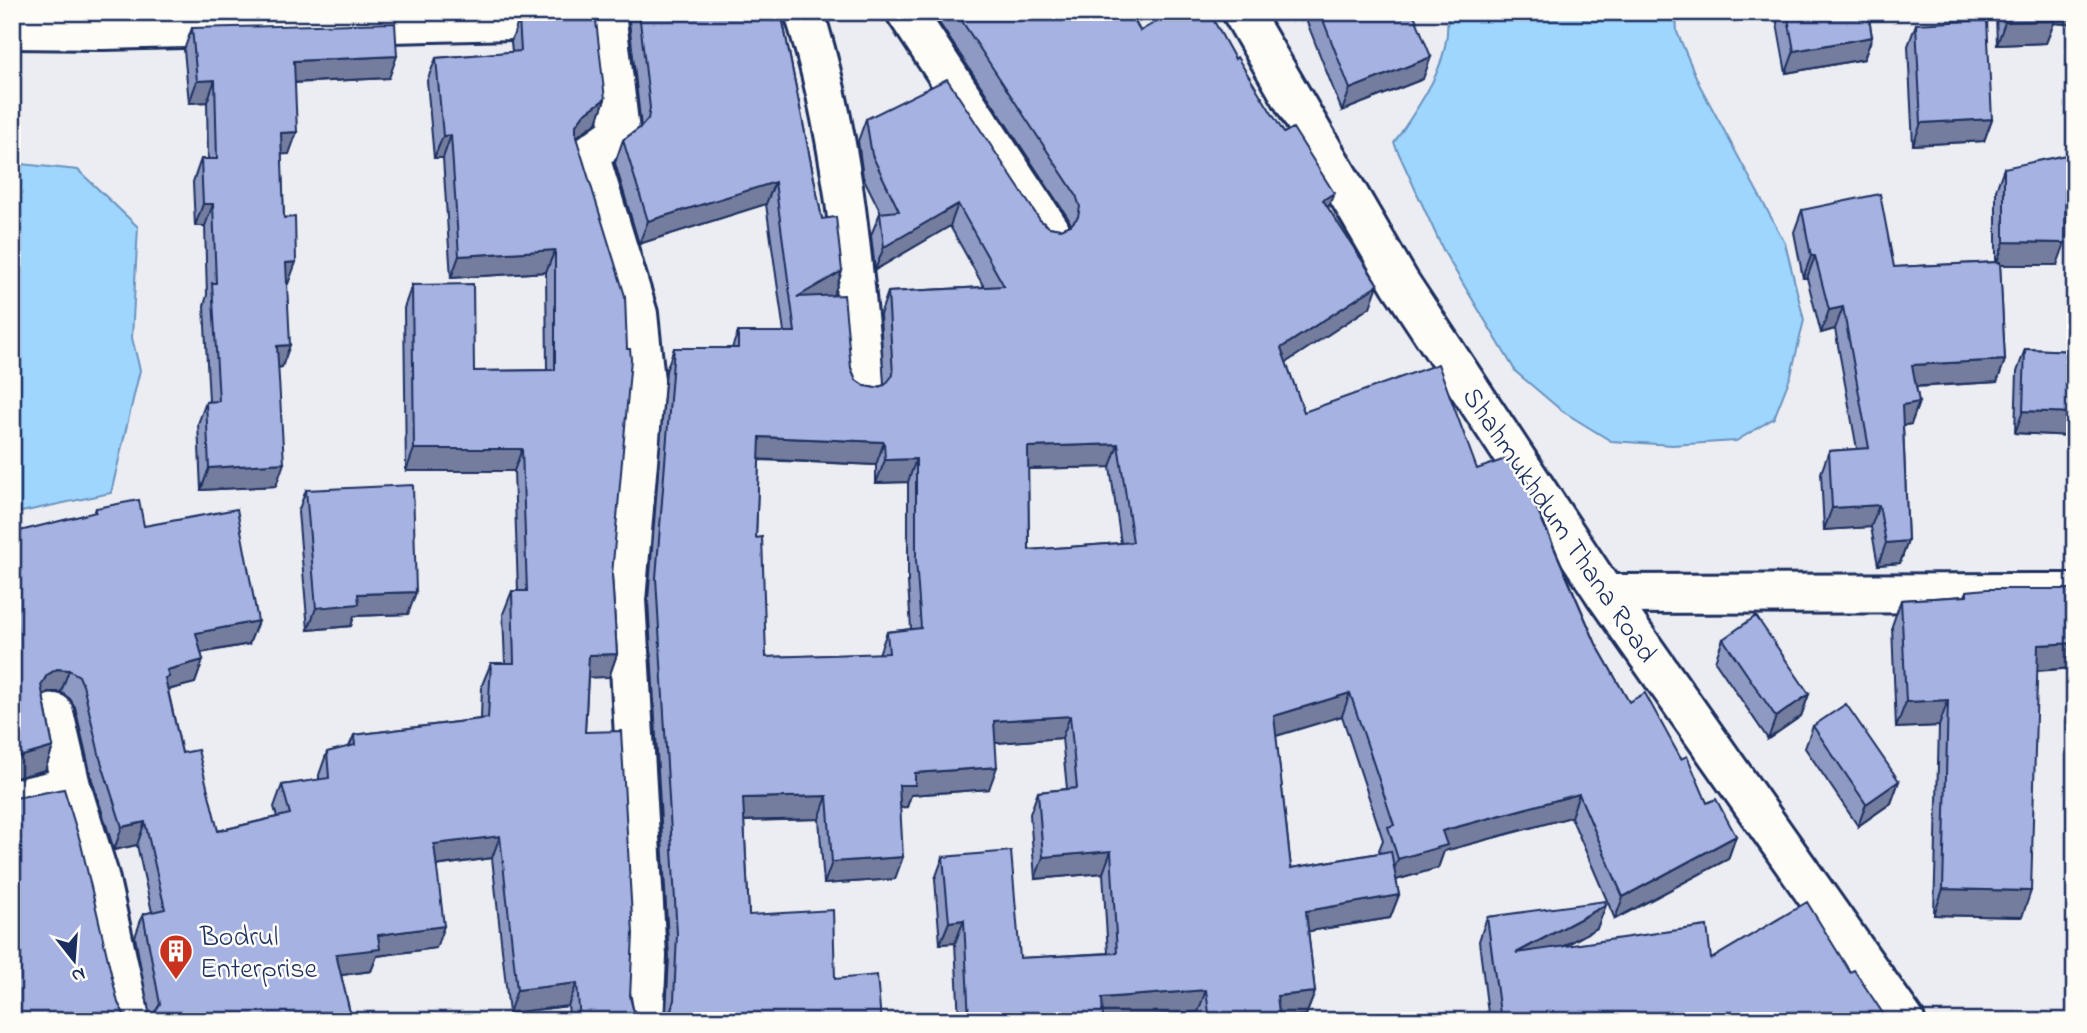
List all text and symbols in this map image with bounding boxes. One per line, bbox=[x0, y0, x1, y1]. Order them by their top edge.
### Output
street label: Shahmukhdum Thana Road bbox=[1450, 380, 1666, 672]
place label: Bodrul Enterprise bbox=[199, 918, 318, 991]
north arrow bbox=[38, 925, 108, 995]
building icon: Bodrul Enterprise bbox=[157, 932, 195, 981]
text: N bbox=[68, 959, 88, 989]

